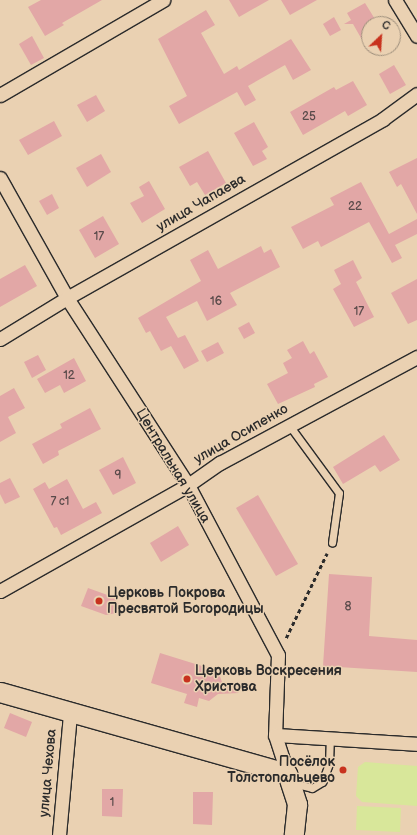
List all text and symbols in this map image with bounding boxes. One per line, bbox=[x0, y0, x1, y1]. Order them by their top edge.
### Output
north arrow bbox=[361, 16, 401, 56]
text: С bbox=[380, 18, 392, 33]
house number: 25 bbox=[302, 110, 316, 124]
street label: улица Чапаева bbox=[154, 171, 248, 235]
house number: 22 bbox=[348, 200, 362, 214]
house number: 17 bbox=[94, 230, 104, 244]
house number: 16 bbox=[210, 295, 222, 309]
house number: 17 bbox=[354, 305, 364, 319]
house number: 12 bbox=[63, 369, 75, 383]
street label: улица Осипенко bbox=[191, 400, 291, 468]
street label: Центральная улица bbox=[132, 406, 214, 526]
house number: 9 bbox=[115, 469, 121, 483]
house number: 7 с1 bbox=[50, 495, 70, 509]
place label: Церковь Покрова Пресвятой Богородицы bbox=[107, 585, 264, 618]
marker: Церковь Покрова Пресвятой Богородицы bbox=[94, 596, 104, 606]
house number: 8 bbox=[345, 600, 351, 614]
place label: Церковь Воскресения Христова bbox=[195, 663, 342, 696]
marker: Церковь Воскресения Христова bbox=[182, 674, 192, 684]
street label: улица Чехова bbox=[36, 728, 60, 818]
place label: Посёлок Толстопальцево bbox=[227, 754, 335, 786]
marker: Посёлок Толстопальцево bbox=[338, 765, 348, 775]
house number: 1 bbox=[110, 796, 114, 810]

